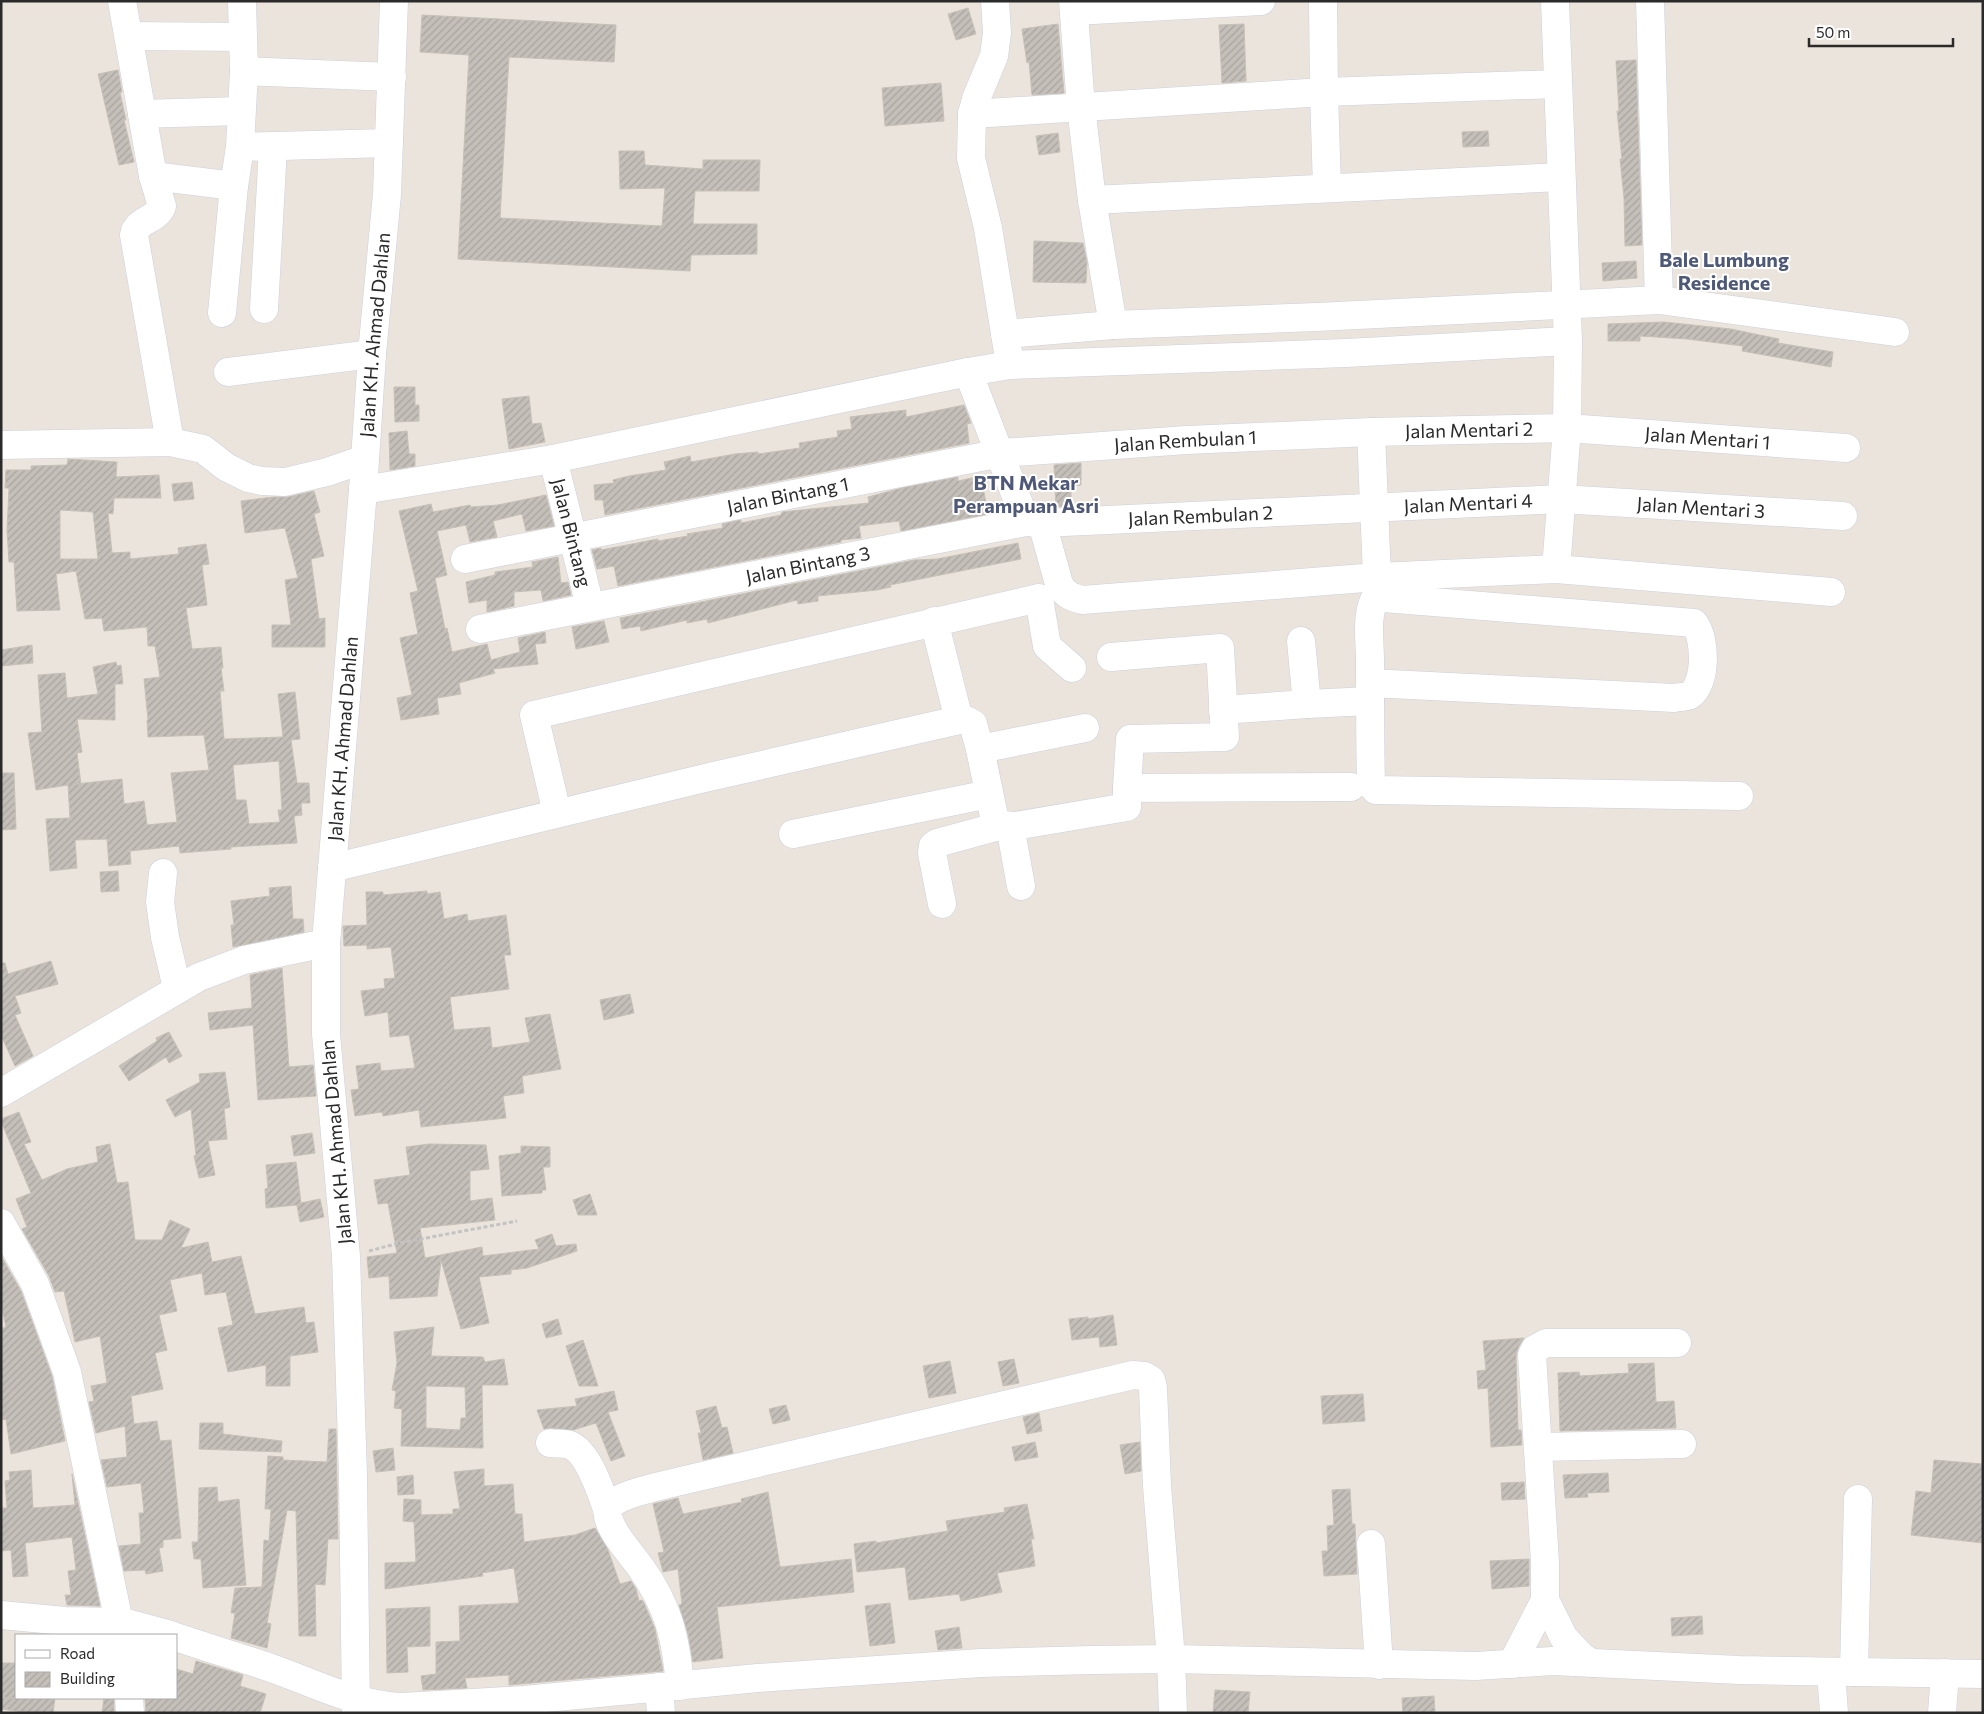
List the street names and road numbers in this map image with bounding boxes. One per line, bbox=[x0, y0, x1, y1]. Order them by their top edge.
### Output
street label: Jalan KH. Ahmad Dahlan bbox=[355, 231, 394, 438]
street label: Jalan Mentari 2 bbox=[1405, 417, 1533, 442]
street label: Jalan Mentari 1 bbox=[1644, 422, 1771, 454]
street label: Jalan Rembulan 1 bbox=[1113, 425, 1257, 456]
street label: Jalan Bintang 1 bbox=[725, 471, 850, 518]
street label: Jalan Bintang bbox=[547, 476, 597, 590]
street label: Jalan Mentari 4 bbox=[1403, 488, 1533, 517]
street label: Jalan Mentari 3 bbox=[1636, 492, 1766, 522]
street label: Jalan Rembulan 2 bbox=[1127, 500, 1273, 530]
street label: Jalan Bintang 3 bbox=[744, 541, 872, 588]
street label: Jalan KH. Ahmad Dahlan bbox=[322, 635, 362, 842]
street label: Jalan KH. Ahmad Dahlan bbox=[315, 1039, 356, 1245]

